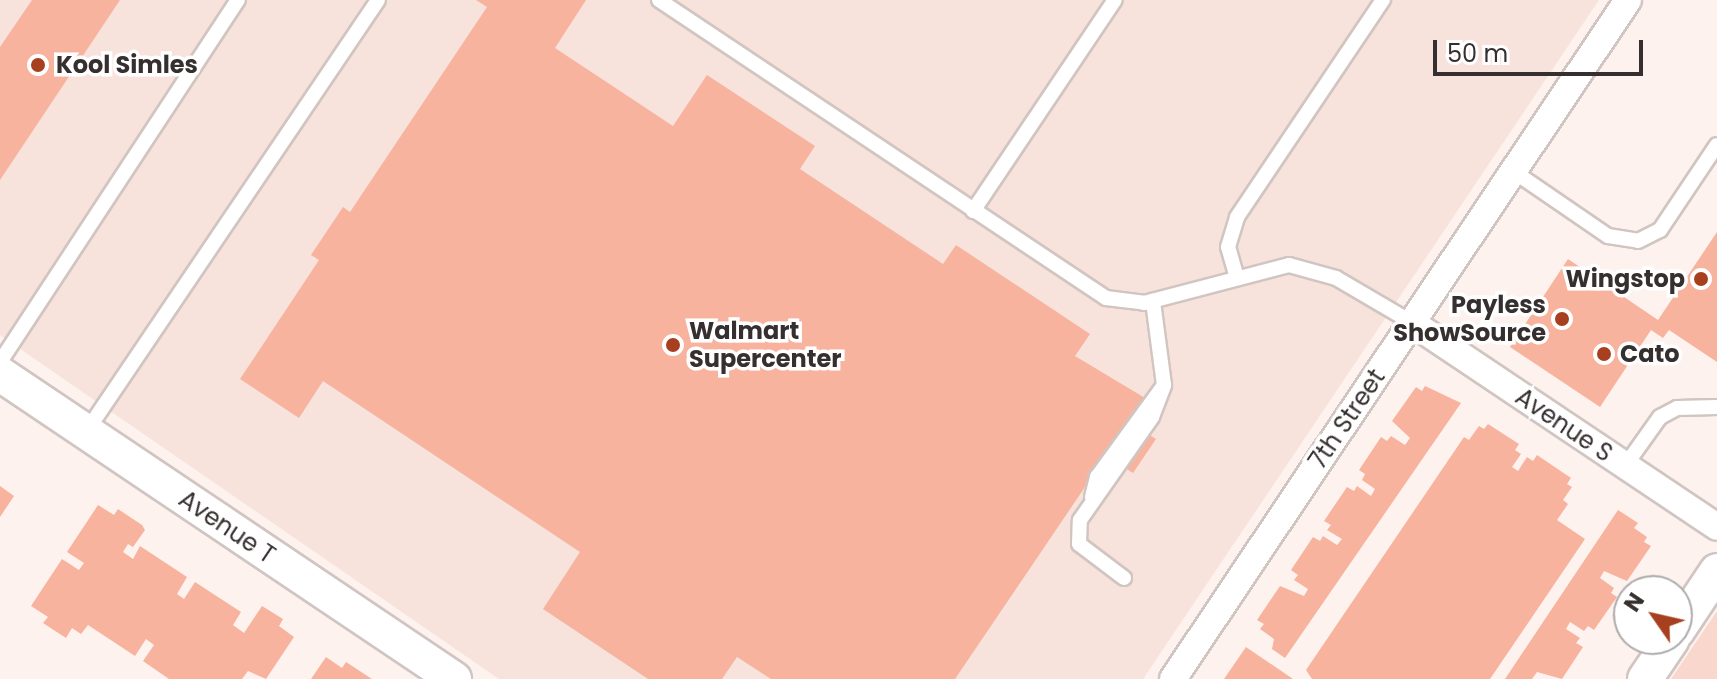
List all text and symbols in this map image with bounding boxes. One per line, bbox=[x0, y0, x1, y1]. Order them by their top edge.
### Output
scale bar bbox=[1437, 24, 1647, 74]
text: 50 m bbox=[1447, 37, 1508, 70]
place label: Kool Simles bbox=[56, 51, 198, 79]
marker: Kool Simles bbox=[27, 54, 49, 76]
place label: Wingstop bbox=[1565, 265, 1685, 293]
marker: Wingstop bbox=[1692, 270, 1710, 288]
place label: Payless ShowSource bbox=[1393, 291, 1546, 347]
marker: Payless ShowSource bbox=[1553, 310, 1571, 328]
place label: Walmart Supercenter bbox=[689, 317, 842, 373]
marker: Walmart Supercenter bbox=[664, 336, 682, 354]
place label: Cato bbox=[1620, 340, 1680, 368]
marker: Cato bbox=[1595, 345, 1613, 363]
street label: 7th Street bbox=[1303, 364, 1391, 474]
street label: Avenue S bbox=[1510, 382, 1618, 468]
street label: Avenue T bbox=[174, 484, 280, 570]
north arrow bbox=[1613, 575, 1693, 655]
text: N bbox=[1617, 587, 1652, 618]

